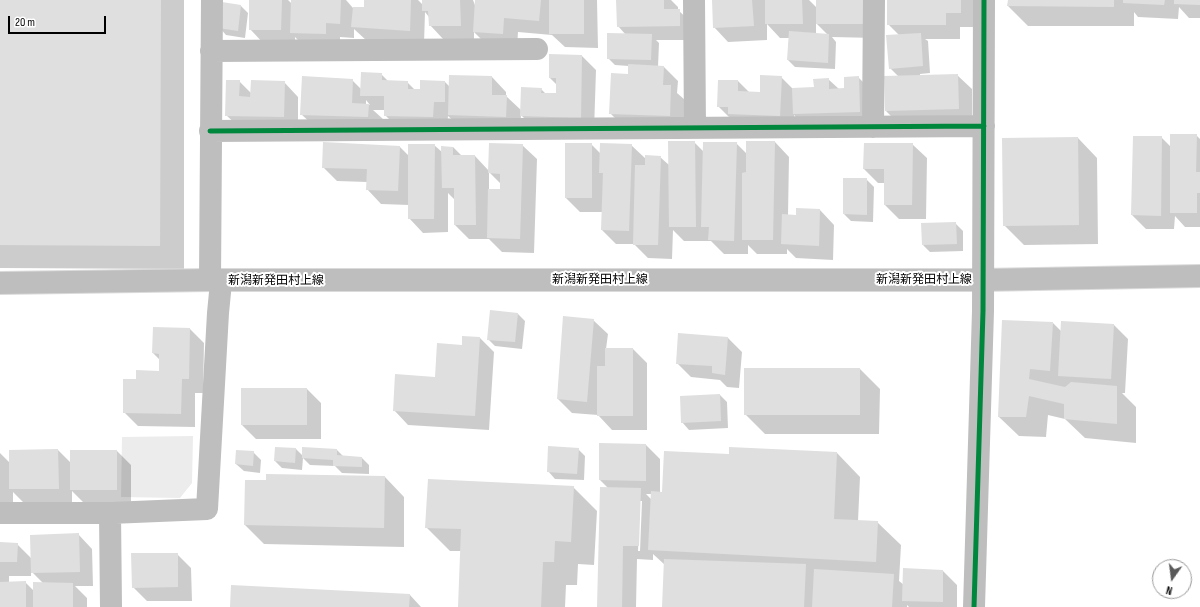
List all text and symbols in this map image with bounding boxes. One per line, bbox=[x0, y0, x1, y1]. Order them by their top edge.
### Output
scale bar bbox=[10, 8, 108, 34]
text: 20 m bbox=[15, 15, 35, 30]
street label: 新潟新発田村上線 bbox=[552, 273, 648, 287]
street label: 新潟新発田村上線 bbox=[876, 273, 972, 287]
street label: 新潟新発田村上線 bbox=[228, 274, 324, 288]
north arrow bbox=[1152, 559, 1192, 599]
text: N bbox=[1165, 583, 1174, 597]

